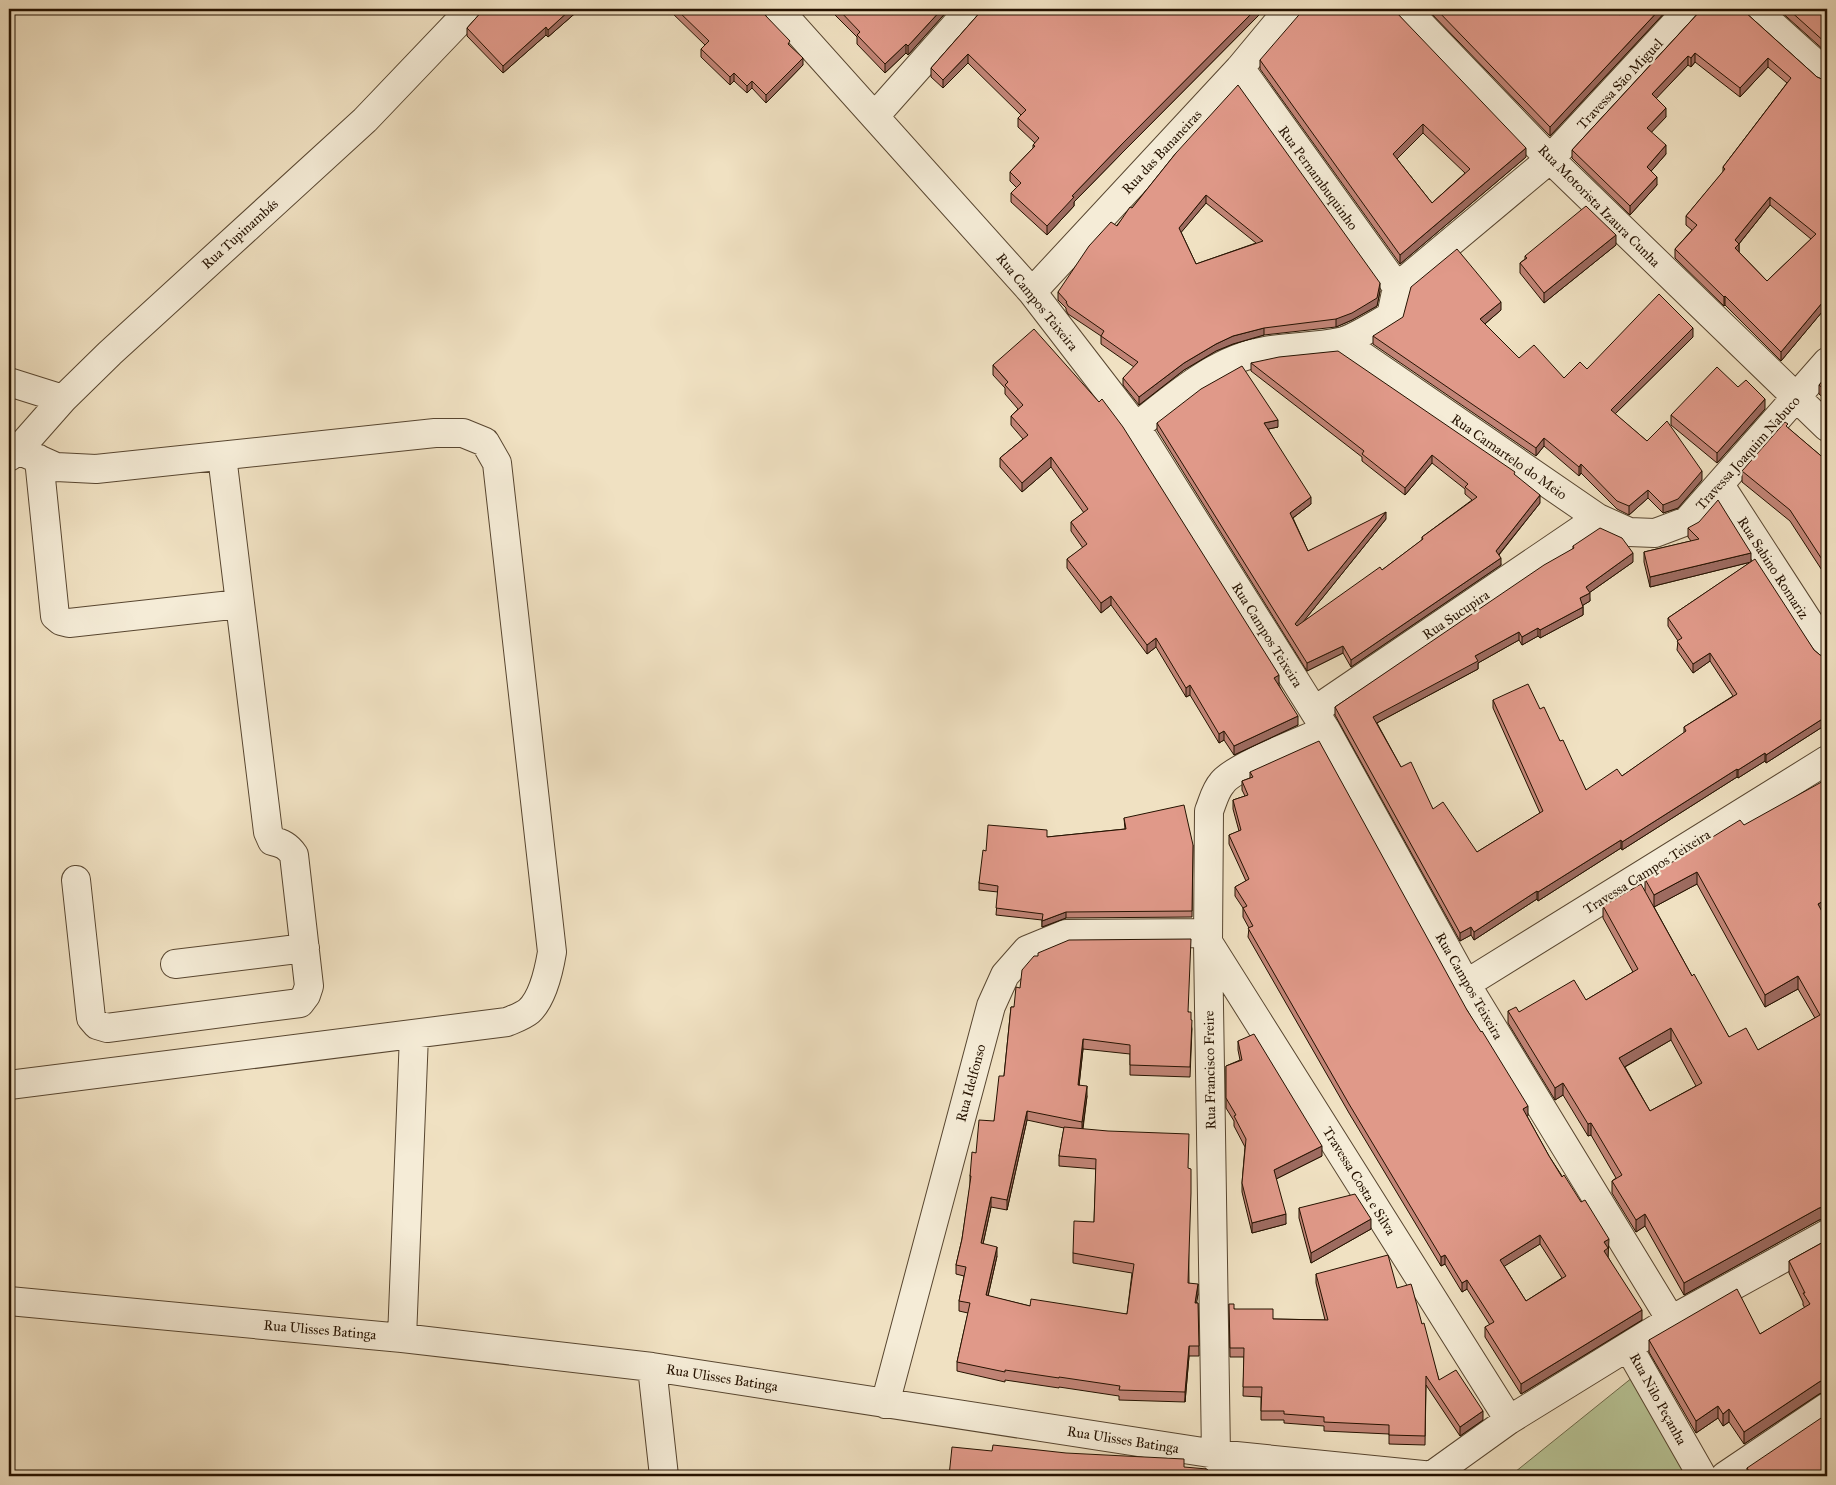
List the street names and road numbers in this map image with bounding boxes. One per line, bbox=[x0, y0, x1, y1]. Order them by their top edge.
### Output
street label: Travessa São Miguel bbox=[1574, 35, 1667, 133]
street label: Rua das Bananeiras bbox=[1118, 106, 1206, 198]
street label: Rua Pernambuquinho bbox=[1274, 123, 1362, 234]
street label: Rua Motorista Izaura Cunha bbox=[1534, 141, 1664, 271]
street label: Rua Tupinambás bbox=[198, 195, 282, 273]
street label: Rua Campos Teixeira bbox=[992, 250, 1082, 354]
street label: Travessa Joaquim Nabuco bbox=[1692, 392, 1805, 514]
street label: Rua Camartelo do Meio bbox=[1448, 411, 1570, 503]
street label: Rua Sabino Romariz bbox=[1734, 514, 1813, 623]
street label: Rua Campos Teixeira bbox=[1228, 579, 1306, 691]
street label: Rua Sucupira bbox=[1419, 586, 1493, 644]
street label: Travessa Campos Teixeira bbox=[1580, 826, 1714, 918]
street label: Rua Campos Teixeira bbox=[1431, 929, 1507, 1043]
street label: Rua Francisco Freire bbox=[1200, 1010, 1220, 1130]
street label: Rua Idelfonso bbox=[952, 1042, 990, 1124]
street label: Travessa Costa e Silva bbox=[1319, 1124, 1399, 1238]
street label: Rua Ulisses Batinga bbox=[263, 1317, 377, 1343]
street label: Rua Nilo Peçanha bbox=[1626, 1350, 1690, 1448]
street label: Rua Ulisses Batinga bbox=[665, 1361, 779, 1395]
street label: Rua Ulisses Batinga bbox=[1066, 1423, 1180, 1457]

